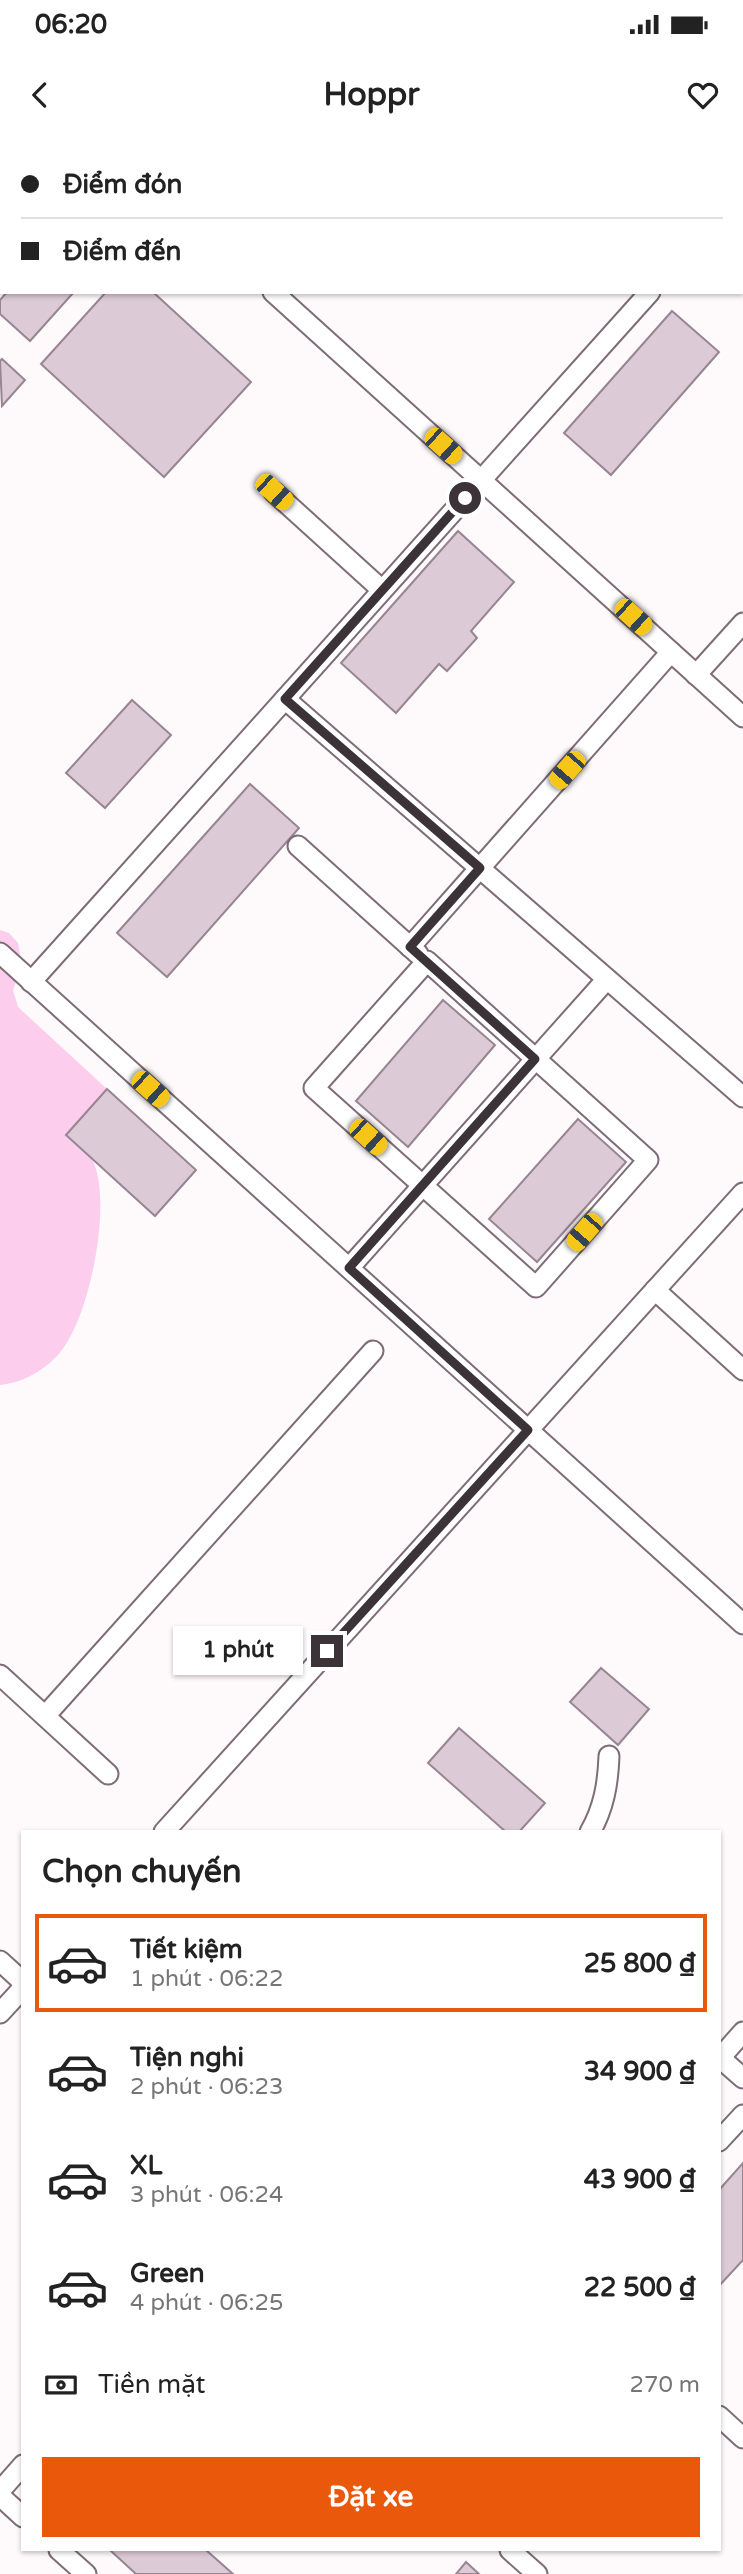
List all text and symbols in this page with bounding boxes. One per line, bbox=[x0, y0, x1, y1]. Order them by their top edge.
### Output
text: 06:20 bbox=[35, 9, 107, 40]
icon: back bbox=[21, 76, 59, 114]
text: Hoppr bbox=[324, 76, 419, 114]
icon: heart bbox=[684, 76, 722, 114]
text: Điểm đón bbox=[63, 169, 182, 200]
text: Điểm đến bbox=[63, 236, 181, 267]
car bbox=[421, 424, 466, 468]
car bbox=[252, 470, 297, 514]
route start bbox=[449, 482, 481, 514]
car bbox=[611, 595, 656, 639]
car bbox=[546, 747, 589, 793]
car bbox=[128, 1067, 173, 1111]
car bbox=[346, 1115, 391, 1159]
car bbox=[563, 1209, 606, 1255]
callout: 1 phút bbox=[173, 1626, 302, 1676]
route end bbox=[311, 1635, 343, 1667]
text: 1 phút bbox=[202, 1636, 274, 1664]
text: Chọn chuyến bbox=[42, 1853, 241, 1891]
icon: car bbox=[46, 1932, 109, 1995]
text: Tiết kiệm bbox=[130, 1934, 243, 1965]
text: 25 800 ₫ bbox=[584, 1948, 696, 1979]
text: 1 phút · 06:22 bbox=[130, 1965, 283, 1993]
icon: car bbox=[46, 2040, 109, 2103]
text: Tiện nghi bbox=[130, 2042, 244, 2073]
text: 34 900 ₫ bbox=[584, 2056, 696, 2087]
text: 2 phút · 06:23 bbox=[130, 2073, 283, 2101]
icon: car bbox=[46, 2148, 109, 2211]
text: XL bbox=[130, 2150, 162, 2181]
text: 43 900 ₫ bbox=[584, 2164, 696, 2195]
text: 3 phút · 06:24 bbox=[130, 2181, 283, 2209]
icon: car bbox=[46, 2256, 109, 2319]
text: Green bbox=[130, 2258, 205, 2289]
text: 22 500 ₫ bbox=[584, 2272, 696, 2303]
text: 4 phút · 06:25 bbox=[130, 2289, 283, 2317]
icon: cash bbox=[42, 2366, 80, 2404]
text: Tiền mặt bbox=[98, 2369, 205, 2400]
text: 270 m bbox=[630, 2371, 700, 2399]
button: Đặt xe bbox=[42, 2457, 700, 2537]

